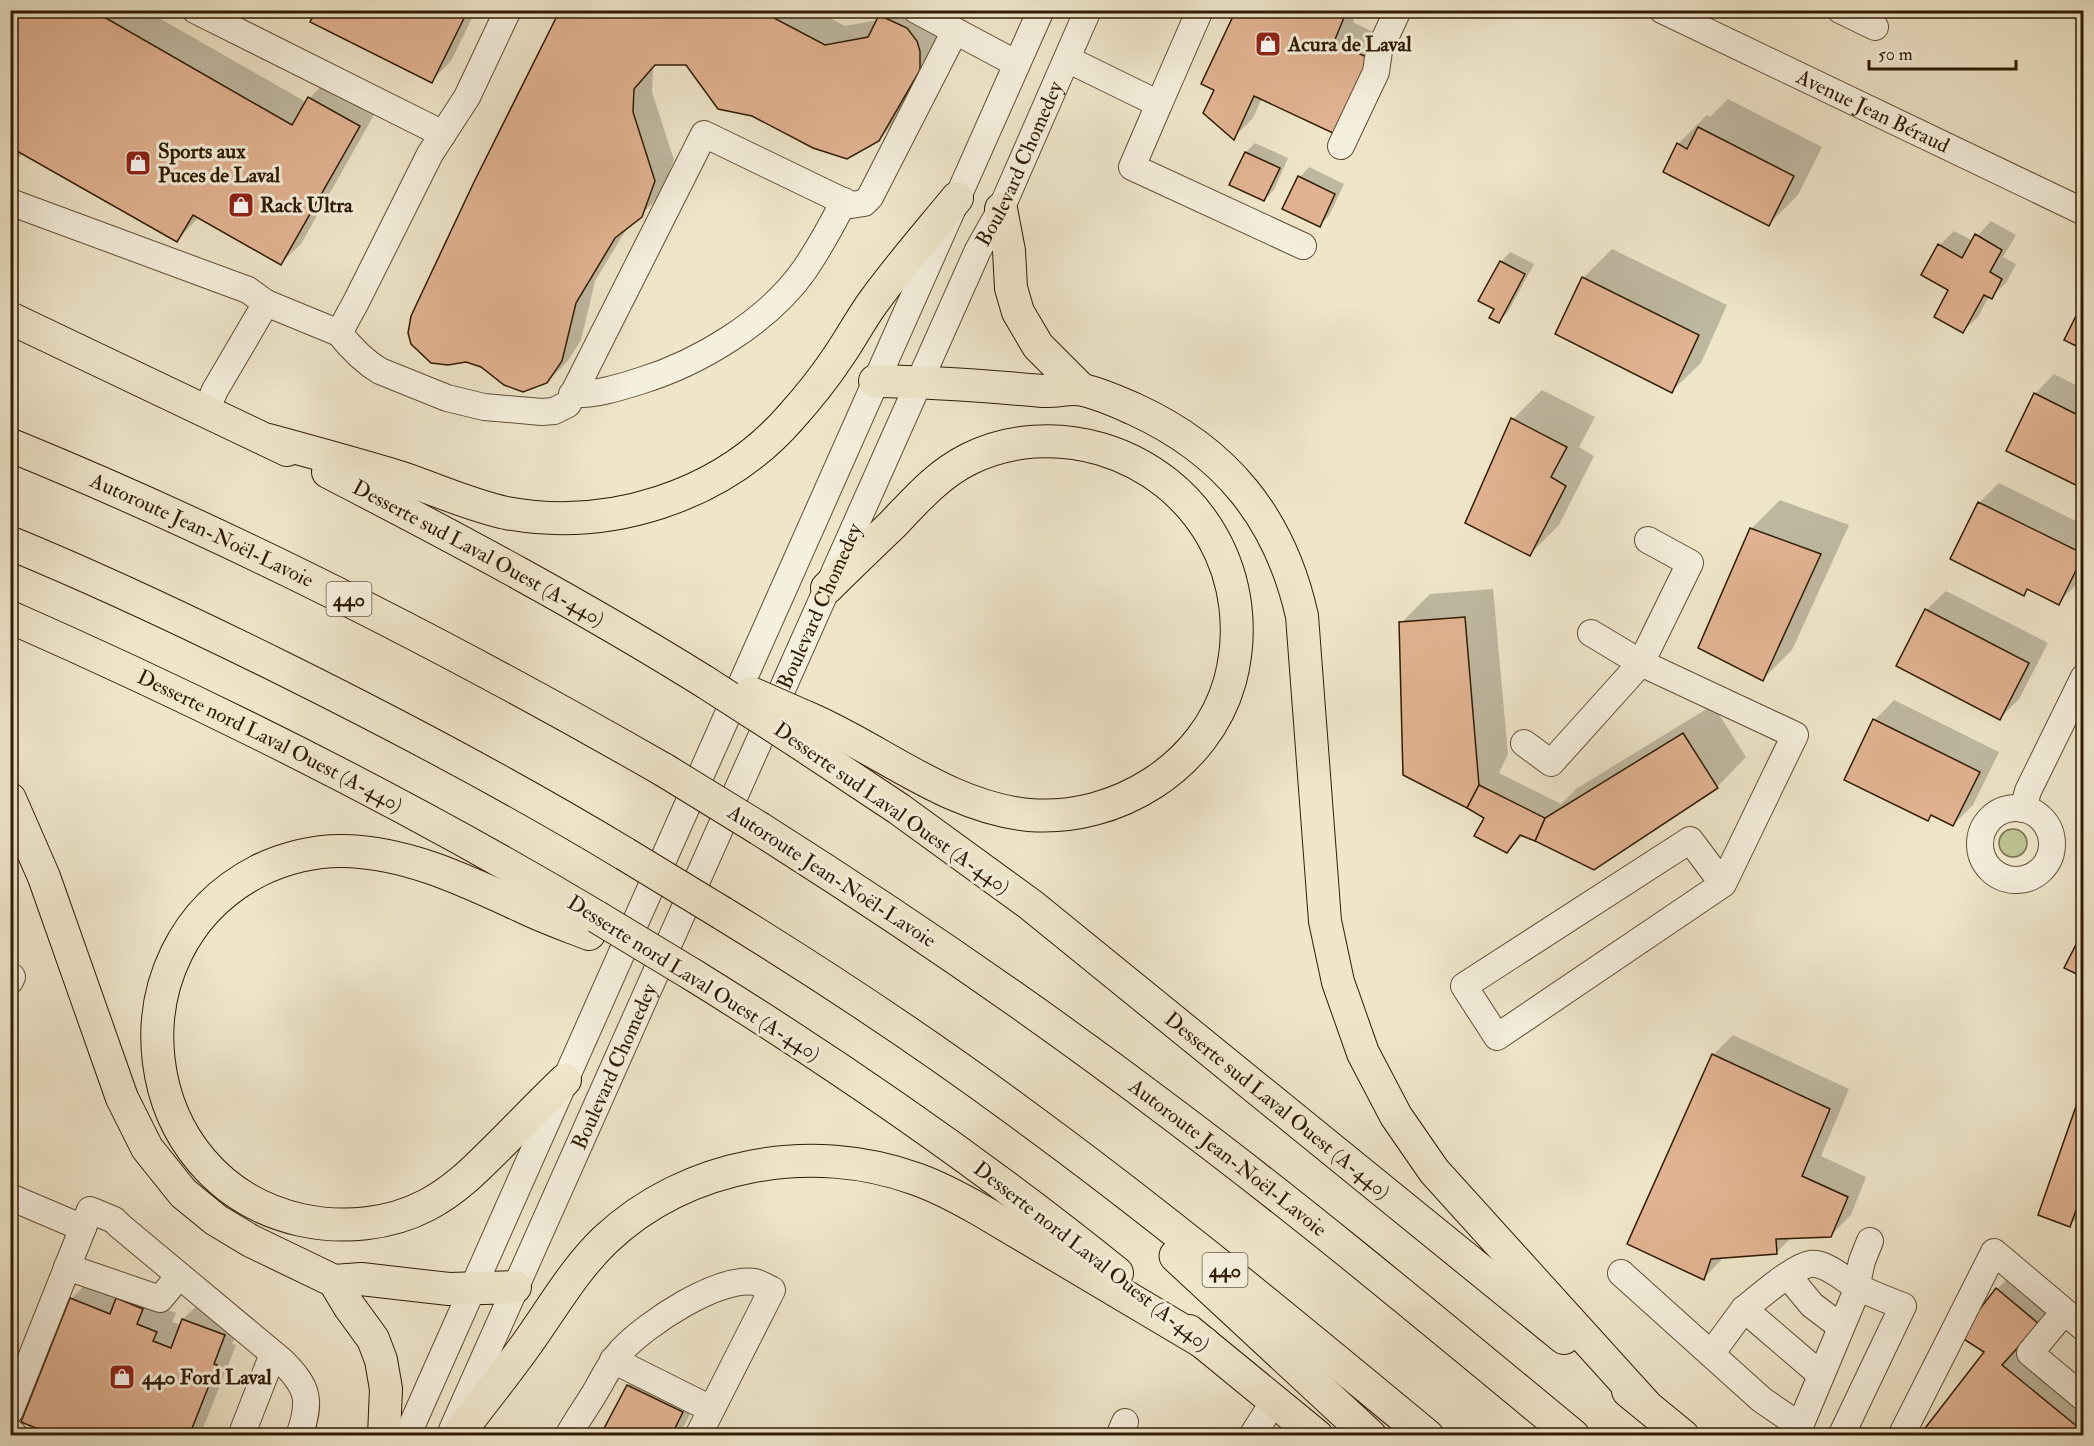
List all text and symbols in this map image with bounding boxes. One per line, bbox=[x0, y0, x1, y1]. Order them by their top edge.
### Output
shop icon: Acura de Laval bbox=[1253, 29, 1283, 59]
place label: Acura de Laval bbox=[1287, 31, 1412, 58]
scale bar bbox=[1869, 33, 2016, 71]
text: 50 m bbox=[1878, 43, 1913, 66]
street label: Avenue Jean Béraud bbox=[1791, 63, 1954, 160]
street label: Boulevard Chomedey bbox=[970, 76, 1070, 251]
place label: Sports aux Puces de Laval bbox=[158, 138, 281, 189]
shop icon: Sports aux Puces de Laval bbox=[123, 148, 153, 178]
shop icon: Rack Ultra bbox=[226, 190, 256, 220]
place label: Rack Ultra bbox=[260, 192, 354, 219]
street label: Autoroute Jean-Noël-Lavoie bbox=[85, 467, 318, 594]
street label: Desserte sud Laval Ouest (A-440) bbox=[349, 473, 609, 633]
street label: Boulevard Chomedey bbox=[771, 518, 869, 694]
road number: 440 bbox=[326, 582, 372, 616]
street label: Desserte nord Laval Ouest (A-440) bbox=[133, 664, 407, 819]
street label: Desserte sud Laval Ouest (A-440) bbox=[768, 716, 1015, 901]
street label: Autoroute Jean-Noël-Lavoie bbox=[722, 798, 941, 954]
street label: Desserte nord Laval Ouest (A-440) bbox=[562, 889, 825, 1068]
street label: Boulevard Chomedey bbox=[566, 979, 664, 1154]
street label: Desserte sud Laval Ouest (A-440) bbox=[1159, 1006, 1396, 1205]
street label: Autoroute Jean-Noël-Lavoie bbox=[1122, 1072, 1332, 1243]
street label: Desserte nord Laval Ouest (A-440) bbox=[968, 1155, 1216, 1357]
road number: 440 bbox=[1202, 1253, 1248, 1287]
shop icon: 440 Ford Laval bbox=[107, 1362, 137, 1392]
place label: 440 Ford Laval bbox=[141, 1364, 272, 1391]

